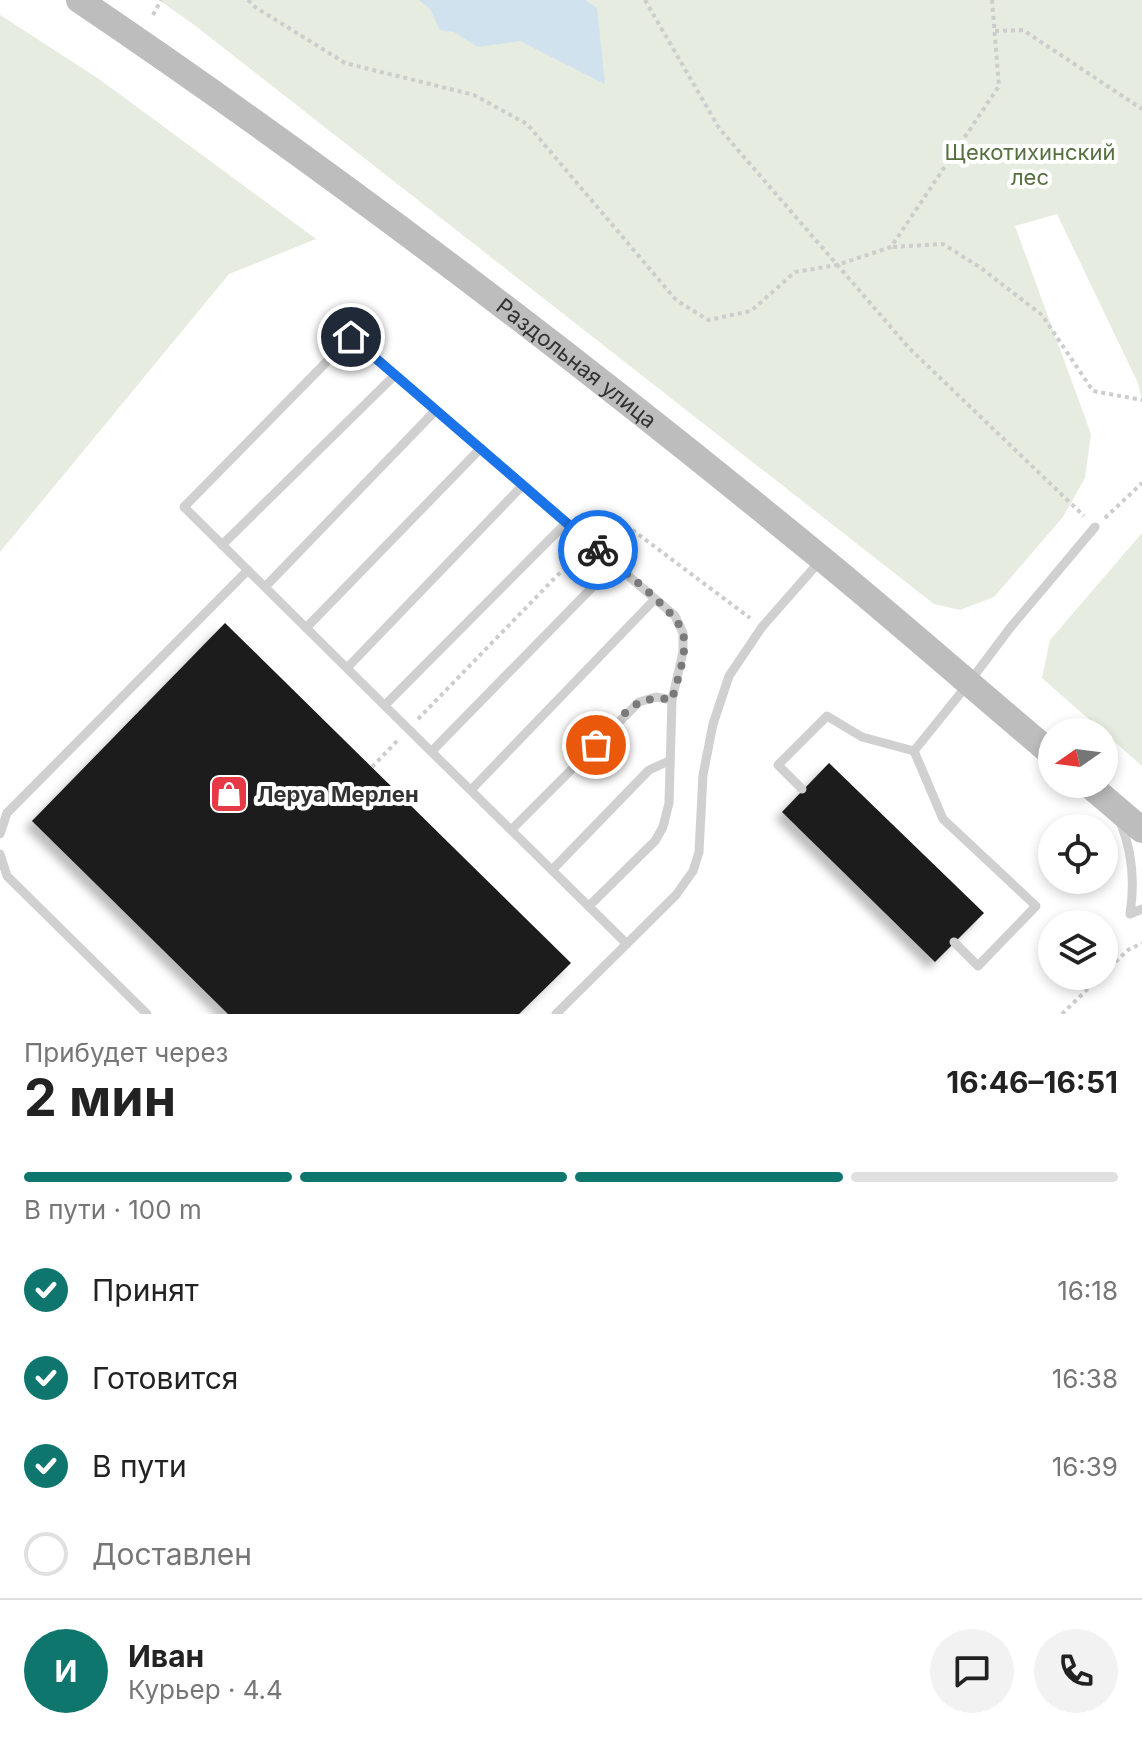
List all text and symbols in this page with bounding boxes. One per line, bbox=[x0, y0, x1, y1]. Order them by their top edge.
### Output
park label: Щекотихинский лес bbox=[945, 139, 1115, 190]
street label: Раздольная улица bbox=[491, 293, 662, 433]
pin bbox=[317, 303, 385, 371]
icon: home bbox=[329, 315, 373, 359]
courier bbox=[558, 510, 638, 590]
icon: bike bbox=[576, 528, 620, 572]
pin bbox=[562, 711, 630, 779]
north arrow bbox=[1038, 718, 1118, 798]
map controls bbox=[1038, 718, 1118, 990]
icon: bag bbox=[574, 723, 618, 767]
shop icon: Леруа Мерлен bbox=[208, 773, 250, 815]
place label: Леруа Мерлен bbox=[257, 781, 419, 807]
button: locate bbox=[1038, 814, 1118, 894]
button: layers bbox=[1038, 910, 1118, 990]
text: Прибудет через bbox=[24, 1037, 228, 1068]
text: 16:46–16:51 bbox=[946, 1064, 1118, 1100]
text: 2 мин bbox=[24, 1066, 176, 1129]
text: В пути · 100 m bbox=[24, 1194, 202, 1225]
icon: check bbox=[24, 1268, 68, 1312]
text: Принят bbox=[92, 1272, 199, 1308]
text: 16:18 bbox=[1057, 1275, 1118, 1306]
icon: check bbox=[24, 1356, 68, 1400]
text: Готовится bbox=[92, 1360, 238, 1396]
text: 16:38 bbox=[1052, 1363, 1118, 1394]
icon: check bbox=[24, 1444, 68, 1488]
text: В пути bbox=[92, 1448, 187, 1484]
text: 16:39 bbox=[1052, 1451, 1118, 1482]
text: Доставлен bbox=[92, 1536, 252, 1572]
button: chat bbox=[930, 1629, 1014, 1713]
button: phone bbox=[1034, 1629, 1118, 1713]
text: Иван bbox=[128, 1638, 204, 1674]
text: И bbox=[55, 1653, 77, 1689]
text: Курьер · 4.4 bbox=[128, 1674, 283, 1705]

